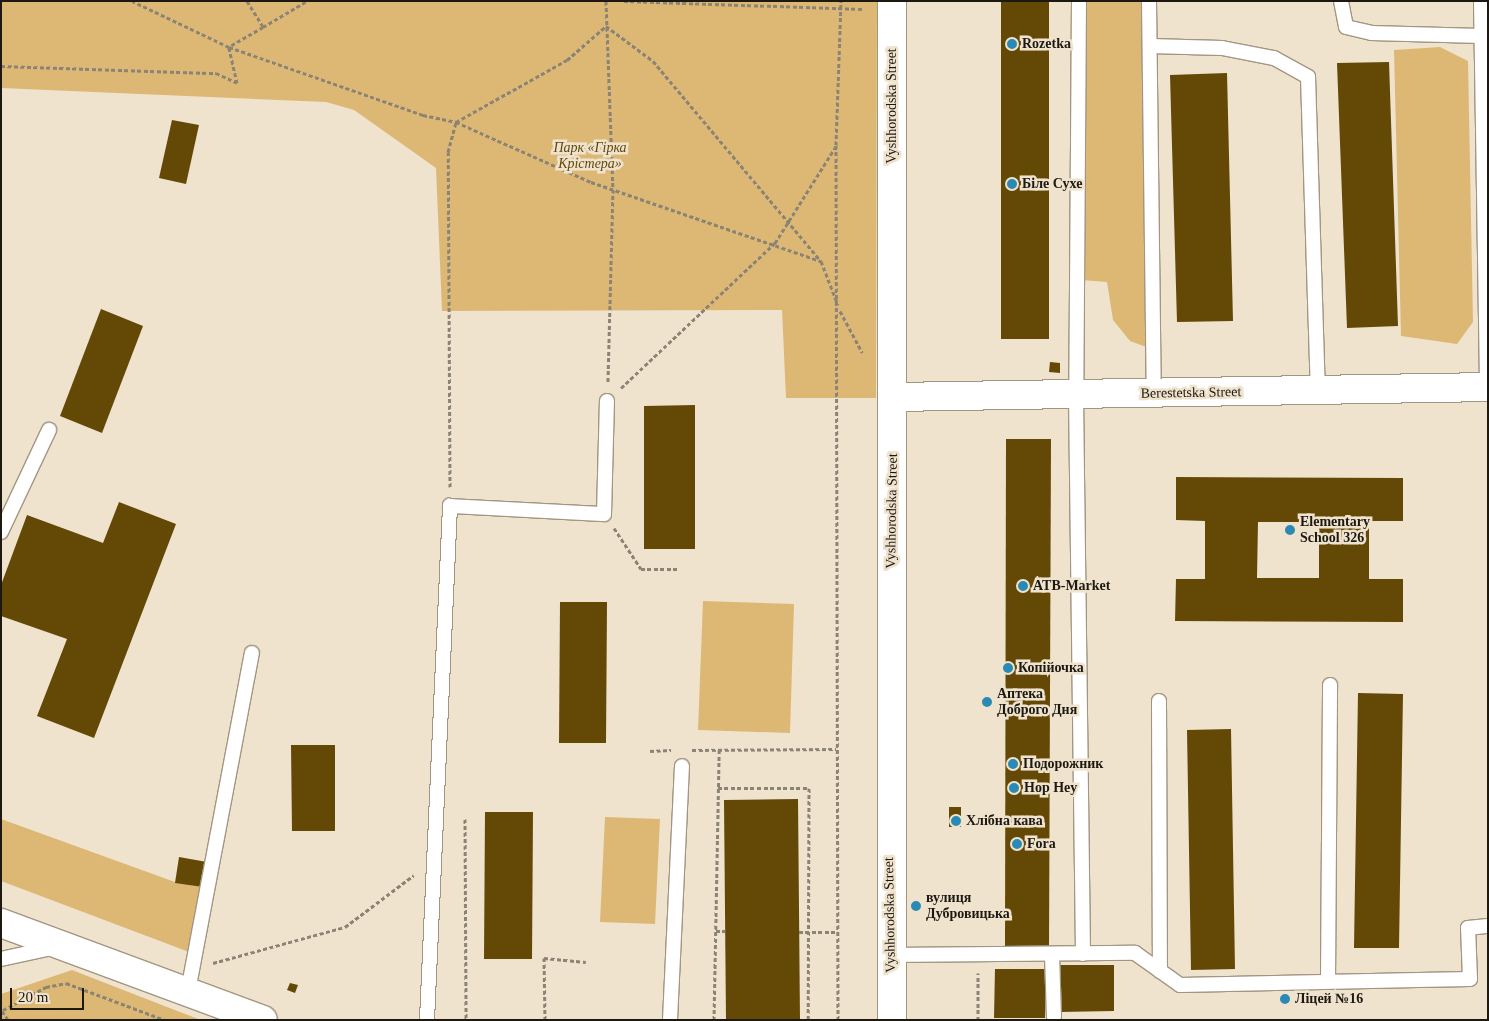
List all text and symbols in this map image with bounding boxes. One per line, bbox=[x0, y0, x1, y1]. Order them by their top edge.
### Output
place label: Rozetka bbox=[1022, 36, 1071, 52]
marker: Rozetka bbox=[1006, 38, 1018, 50]
street label: Vyshhorodska Street bbox=[884, 48, 900, 164]
park label: Парк «Гірка Крістера» bbox=[553, 140, 627, 172]
place label: Біле Сухе bbox=[1022, 176, 1082, 192]
marker: Біле Сухе bbox=[1006, 178, 1018, 190]
street label: Berestetska Street bbox=[1141, 384, 1241, 402]
street label: Vyshhorodska Street bbox=[883, 453, 901, 569]
place label: Elementary School 326 bbox=[1300, 514, 1370, 546]
marker: Elementary School 326 bbox=[1284, 524, 1296, 536]
place label: ATB-Market bbox=[1033, 578, 1110, 594]
marker: ATB-Market bbox=[1017, 580, 1029, 592]
place label: Копійочка bbox=[1018, 660, 1084, 676]
marker: Копійочка bbox=[1002, 662, 1014, 674]
place label: Аптека Доброго Дня bbox=[997, 686, 1077, 719]
marker: Аптека Доброго Дня bbox=[981, 696, 993, 708]
place label: Подорожник bbox=[1023, 756, 1103, 772]
marker: Подорожник bbox=[1007, 758, 1019, 770]
place label: Hop Hey bbox=[1024, 780, 1077, 796]
marker: Hop Hey bbox=[1008, 782, 1020, 794]
place label: Хлібна кава bbox=[966, 813, 1043, 829]
marker: Хлібна кава bbox=[950, 815, 962, 827]
place label: Fora bbox=[1027, 836, 1056, 852]
marker: Fora bbox=[1011, 838, 1023, 850]
street label: Vyshhorodska Street bbox=[881, 857, 899, 973]
place label: вулиця Дубровицька bbox=[926, 890, 1010, 922]
marker: вулиця Дубровицька bbox=[910, 900, 922, 912]
scale bar bbox=[12, 978, 86, 1010]
text: 20 m bbox=[18, 989, 48, 1005]
place label: Ліцей №16 bbox=[1295, 991, 1363, 1007]
marker: Ліцей №16 bbox=[1279, 993, 1291, 1005]

